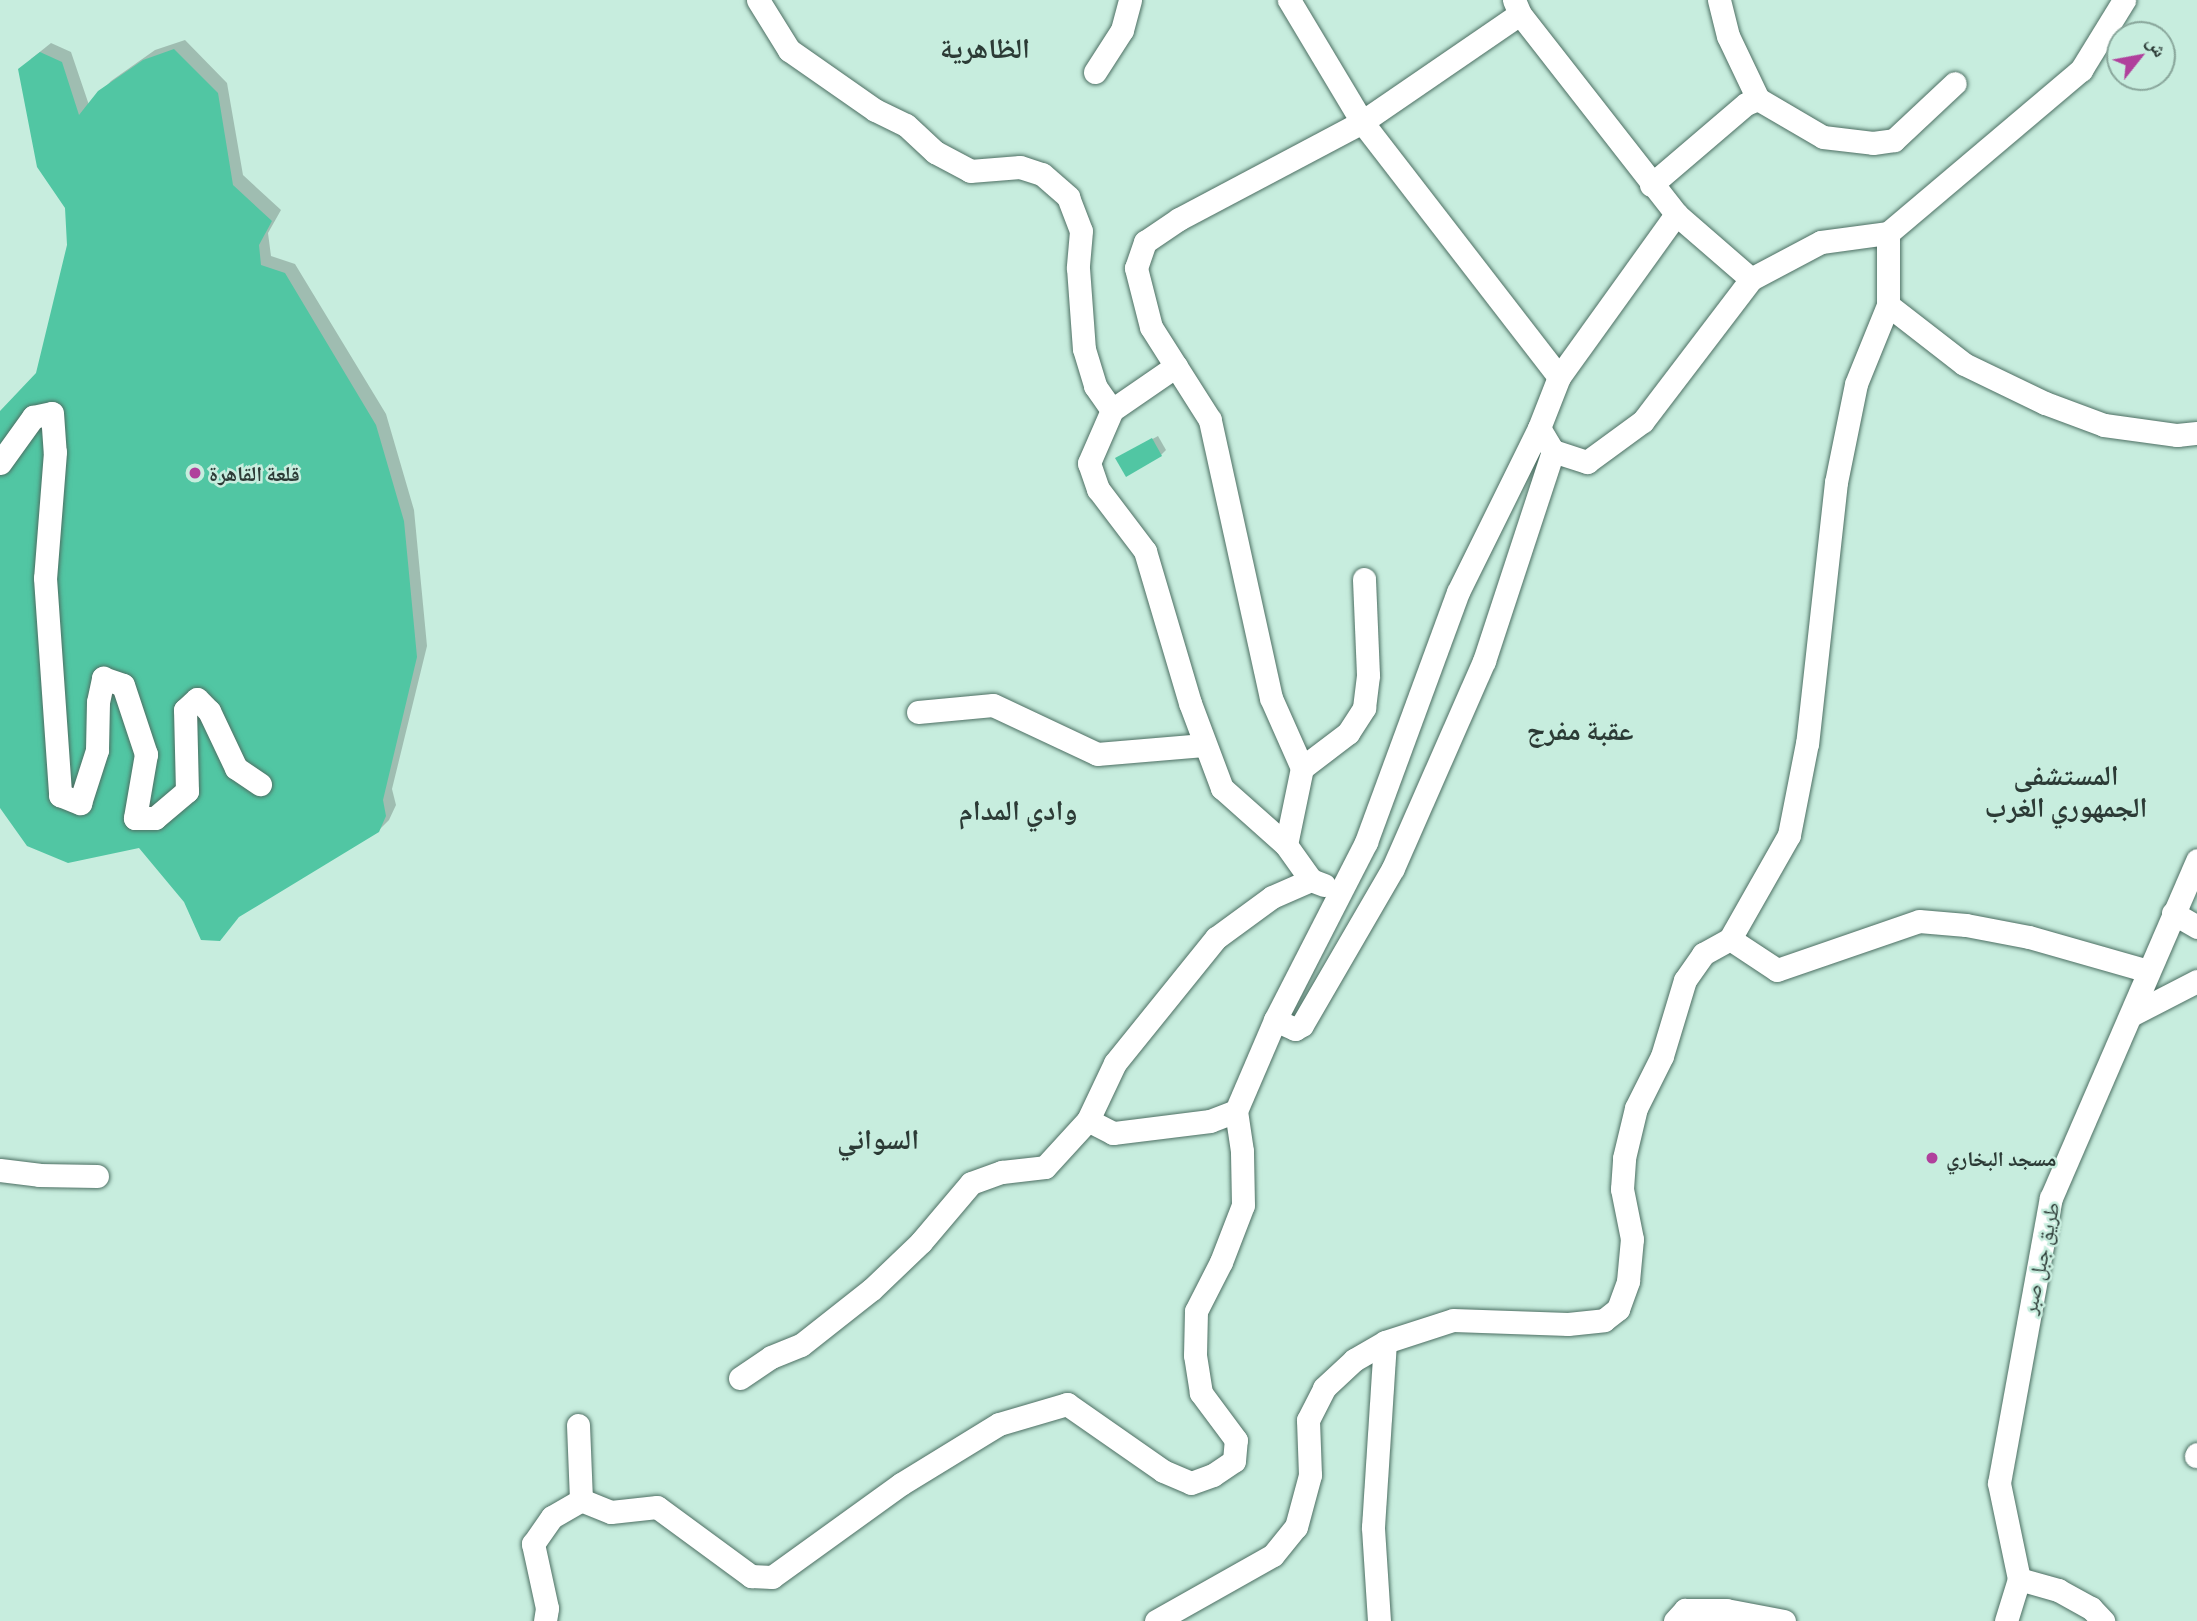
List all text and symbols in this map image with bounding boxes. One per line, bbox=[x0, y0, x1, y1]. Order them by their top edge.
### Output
north arrow bbox=[2106, 21, 2176, 91]
district label: الظاهرية bbox=[940, 30, 1030, 64]
text: ش bbox=[2141, 31, 2174, 62]
place label: قلعة القاهرة bbox=[209, 460, 300, 486]
marker: قلعة القاهرة bbox=[187, 465, 203, 481]
district label: عقبة مفرج bbox=[1526, 712, 1634, 746]
district label: المستشفى الجمهوري الغرب bbox=[1985, 757, 2147, 823]
district label: وادي المدام bbox=[959, 792, 1077, 826]
district label: السواني bbox=[837, 1121, 919, 1155]
place label: مسجد البخاري bbox=[1946, 1145, 2057, 1171]
marker: مسجد البخاري bbox=[1924, 1150, 1940, 1166]
street label: طريق جبل صبر bbox=[2016, 1199, 2064, 1317]

